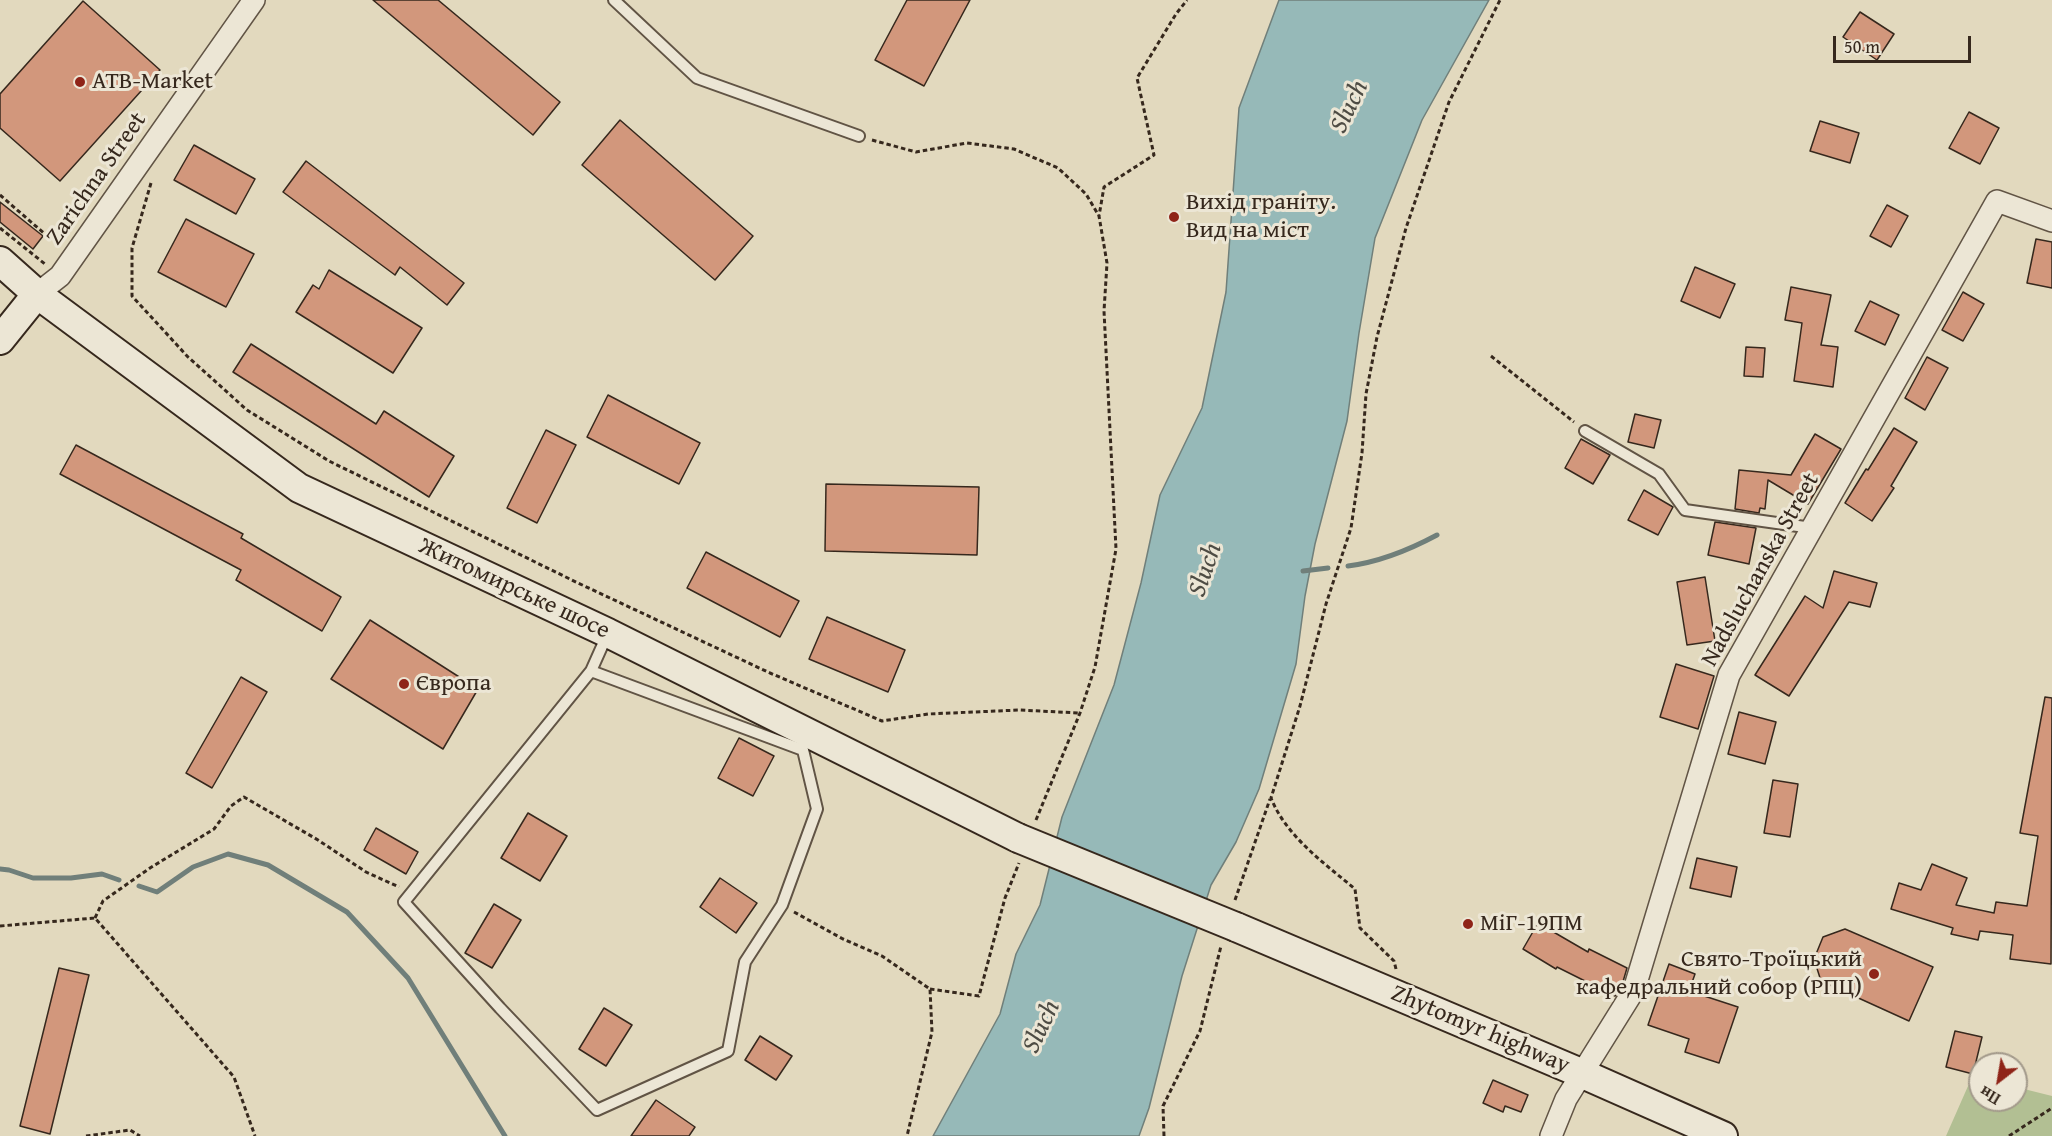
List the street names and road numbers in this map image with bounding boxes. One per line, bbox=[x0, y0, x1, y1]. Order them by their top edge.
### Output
street label: Zarichna Street bbox=[41, 107, 153, 251]
street label: Nadsluchanska Street bbox=[1696, 468, 1826, 672]
street label: Житомирське шосе bbox=[414, 532, 614, 646]
street label: Zhytomyr highway bbox=[1386, 979, 1574, 1081]

